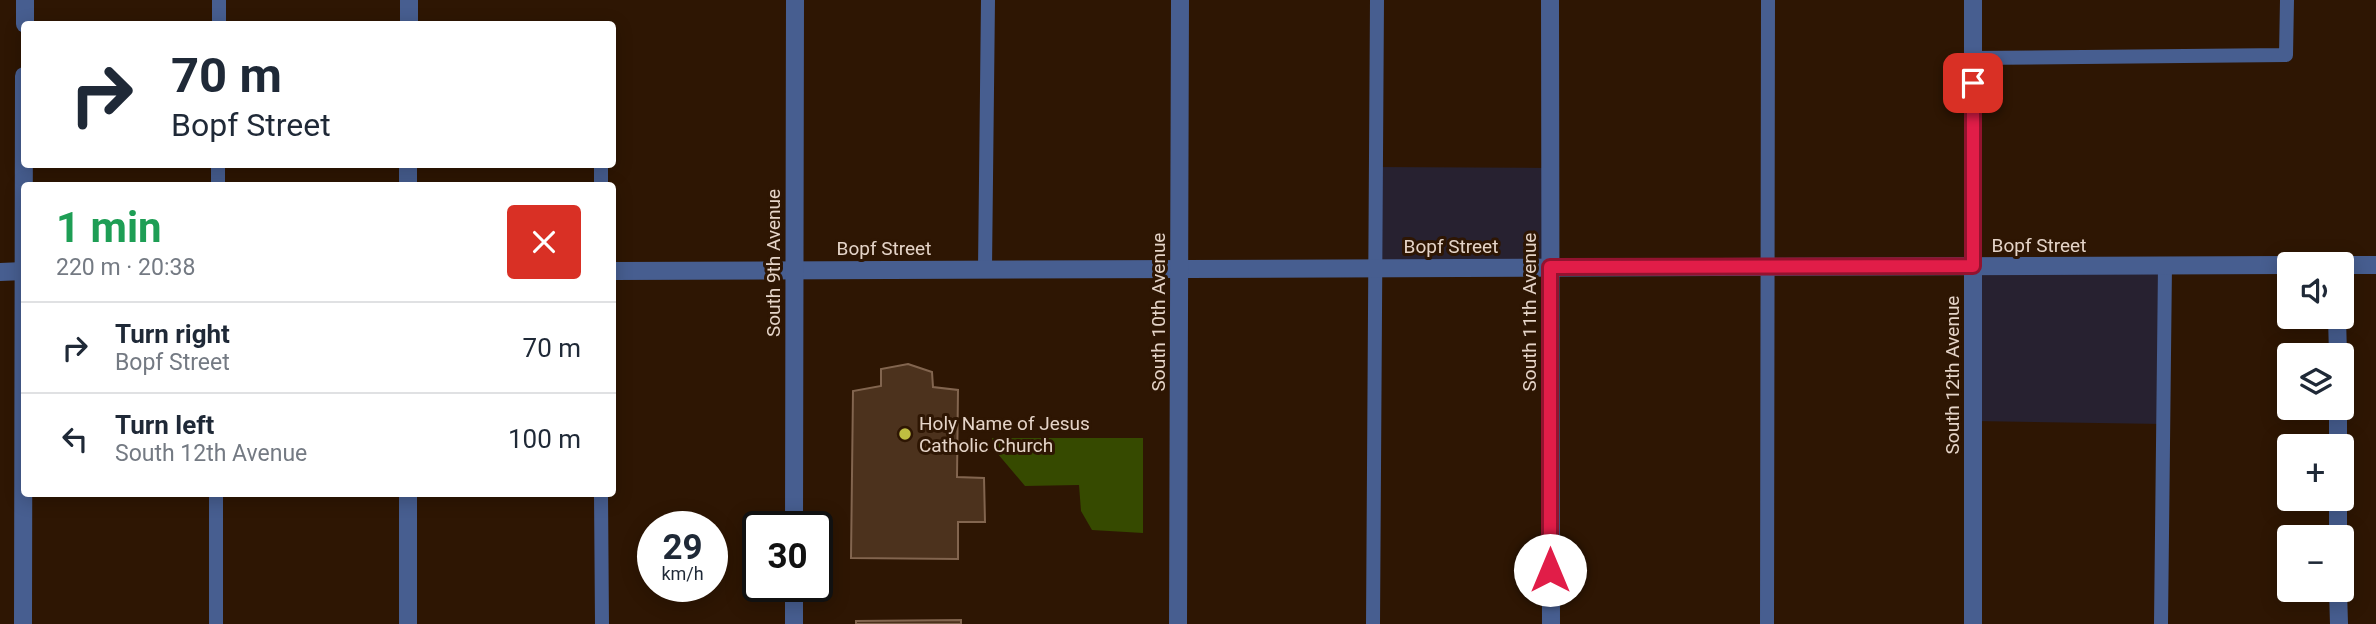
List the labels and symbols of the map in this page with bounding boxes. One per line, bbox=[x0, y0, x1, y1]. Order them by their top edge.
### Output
pin bbox=[1943, 53, 2003, 113]
street label: South 9th Avenue bbox=[762, 189, 785, 337]
street label: South 10th Avenue bbox=[1147, 233, 1170, 391]
street label: South 11th Avenue bbox=[1518, 233, 1541, 391]
street label: Bopf Street bbox=[1992, 234, 2086, 257]
street label: Bopf Street bbox=[1404, 235, 1498, 258]
street label: Bopf Street bbox=[837, 237, 931, 260]
street label: South 12th Avenue bbox=[1941, 296, 1964, 454]
place label: Holy Name of Jesus Catholic Church bbox=[919, 412, 1090, 457]
marker: Holy Name of Jesus Catholic Church bbox=[897, 426, 913, 442]
speed limit sign: 30 bbox=[742, 511, 833, 602]
position arrow bbox=[1513, 533, 1587, 607]

